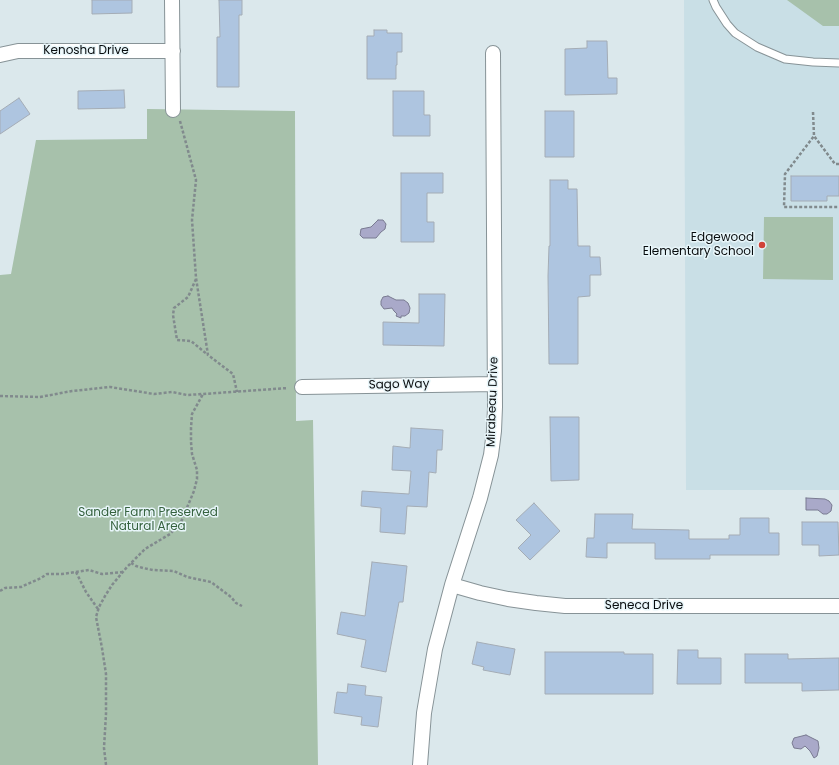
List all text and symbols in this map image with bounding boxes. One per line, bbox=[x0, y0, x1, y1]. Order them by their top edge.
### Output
street label: Kenosha Drive bbox=[43, 44, 129, 58]
place label: Edgewood Elementary School bbox=[643, 231, 754, 259]
marker: Edgewood Elementary School bbox=[757, 240, 767, 250]
street label: Mirabeau Drive bbox=[484, 357, 502, 447]
street label: Sago Way bbox=[369, 377, 429, 393]
park label: Sander Farm Preserved Natural Area bbox=[78, 506, 218, 534]
street label: Seneca Drive bbox=[605, 599, 683, 613]

